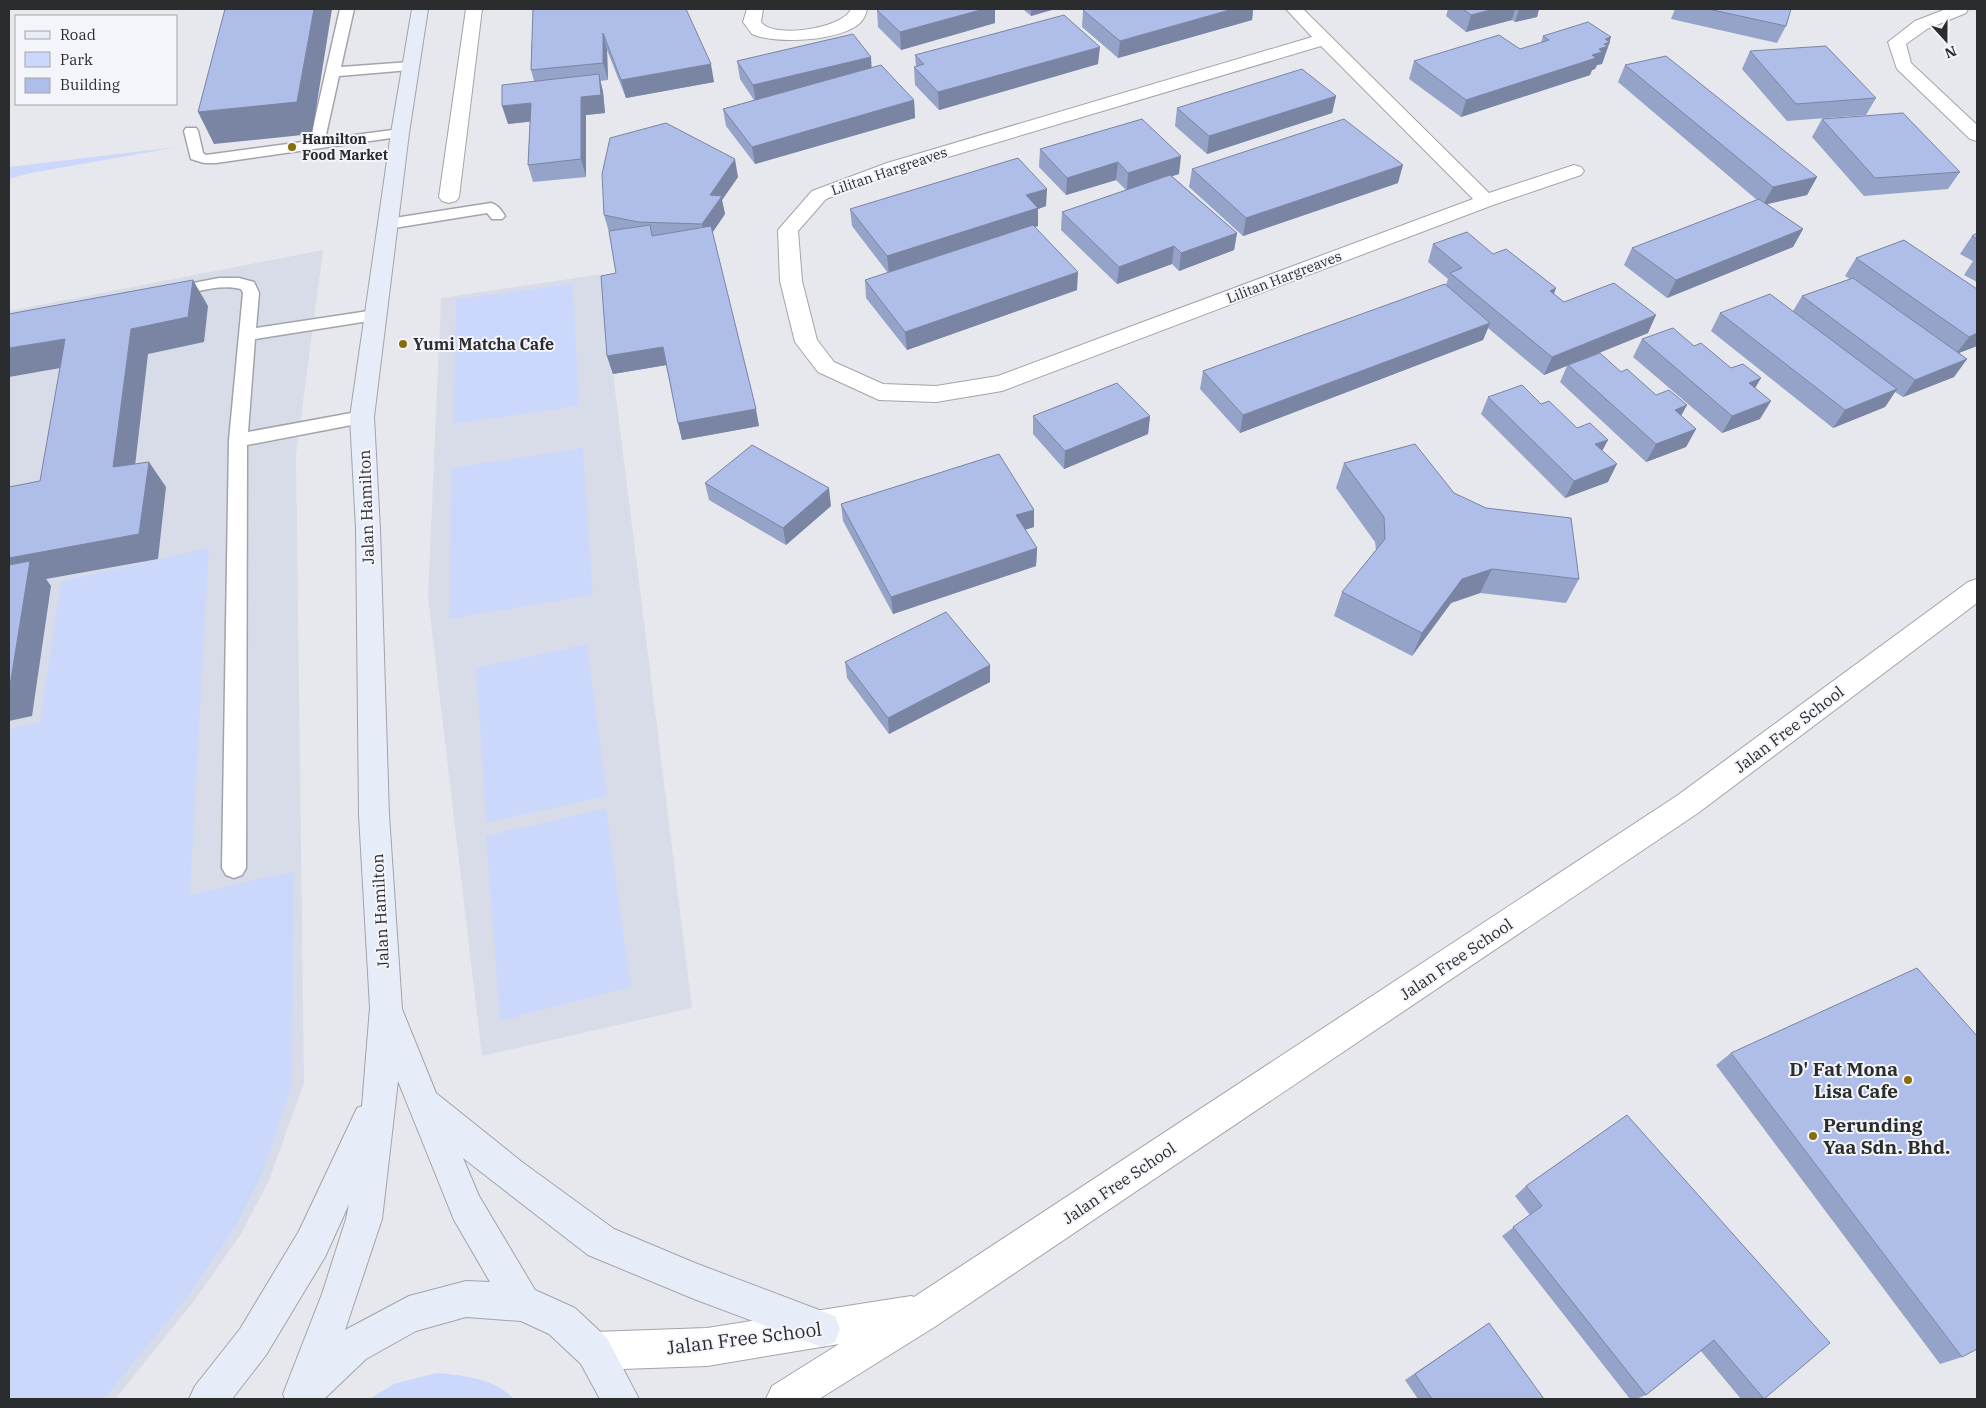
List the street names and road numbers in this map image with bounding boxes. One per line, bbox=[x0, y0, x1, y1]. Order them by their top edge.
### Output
street label: Lilitan Hargreaves bbox=[829, 143, 950, 199]
street label: Lilitan Hargreaves bbox=[1224, 247, 1344, 307]
street label: Jalan Hamilton bbox=[354, 449, 378, 565]
street label: Jalan Free School bbox=[1730, 681, 1848, 777]
street label: Jalan Hamilton bbox=[367, 853, 393, 969]
street label: Jalan Free School bbox=[1396, 914, 1516, 1004]
street label: Jalan Free School bbox=[1059, 1138, 1179, 1228]
street label: Jalan Free School bbox=[665, 1317, 823, 1359]

